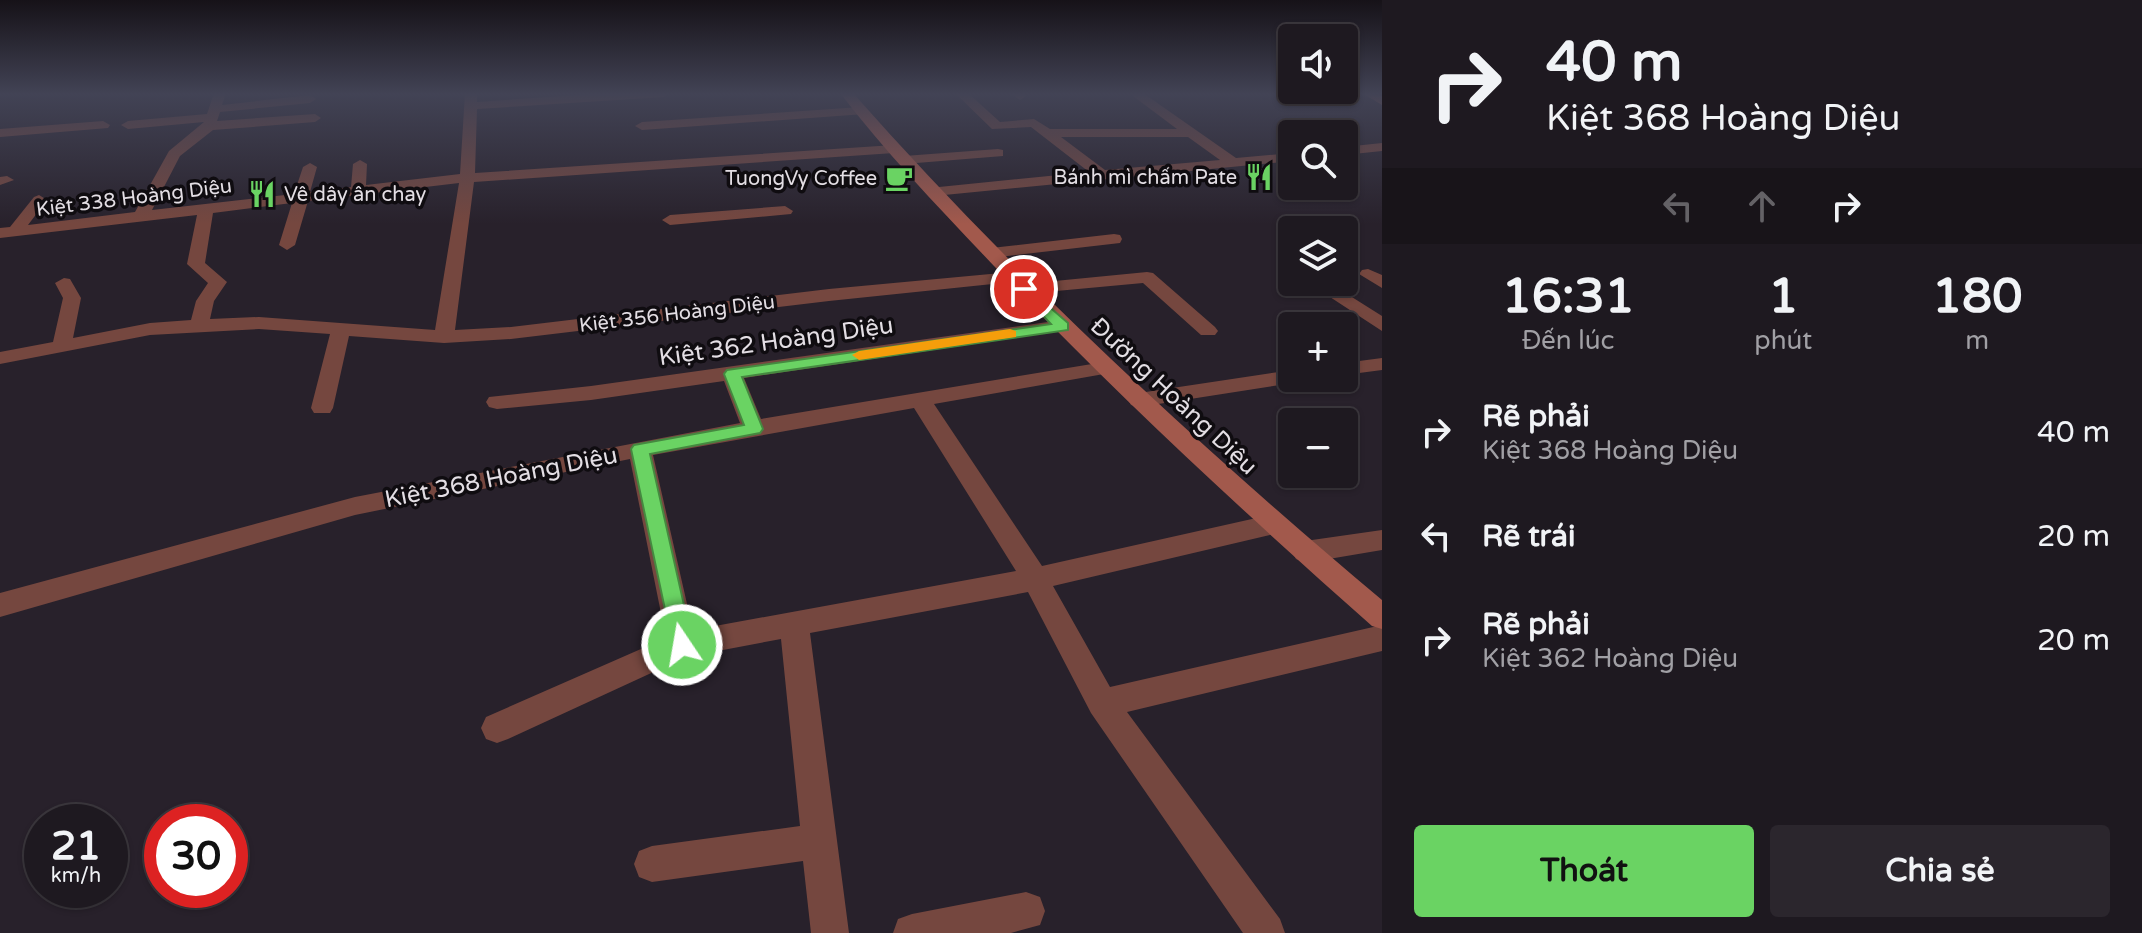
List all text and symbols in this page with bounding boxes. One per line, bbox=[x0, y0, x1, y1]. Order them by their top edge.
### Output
map controls bbox=[1278, 24, 1358, 488]
button: sound bbox=[1278, 24, 1358, 104]
text: 40 m bbox=[1546, 29, 1682, 96]
icon: right bbox=[1414, 32, 1518, 136]
text: Kiệt 368 Hoàng Diệu bbox=[1546, 97, 1901, 140]
button: search bbox=[1278, 120, 1358, 200]
restaurant icon: Bánh mì chấm Pate bbox=[1244, 162, 1274, 192]
cafe icon: TuongVy Coffee bbox=[884, 163, 914, 193]
place label: Bánh mì chấm Pate bbox=[1053, 166, 1237, 190]
place label: TuongVy Coffee bbox=[725, 167, 877, 191]
street label: Kiệt 338 Hoàng Diệu bbox=[35, 174, 233, 222]
restaurant icon: Vê dây ân chay bbox=[247, 179, 277, 209]
place label: Vê dây ân chay bbox=[284, 183, 426, 207]
icon: left bbox=[1656, 184, 1700, 228]
icon: ahead bbox=[1740, 184, 1784, 228]
icon: right bbox=[1824, 184, 1868, 228]
button: layers bbox=[1278, 216, 1358, 296]
pin bbox=[990, 255, 1058, 323]
icon: arrive bbox=[1002, 267, 1046, 311]
text: 16:31 bbox=[1502, 268, 1635, 326]
text: 1 bbox=[1768, 268, 1798, 326]
text: 180 bbox=[1932, 268, 2022, 326]
street label: Kiệt 356 Hoàng Diệu bbox=[578, 290, 776, 338]
street label: Kiệt 362 Hoàng Diệu bbox=[657, 311, 895, 372]
street label: Đường Hoàng Diệu bbox=[1084, 312, 1263, 481]
button: + bbox=[1278, 312, 1358, 392]
text: Đến lúc bbox=[1522, 325, 1614, 356]
text: phút bbox=[1754, 325, 1812, 356]
text: m bbox=[1965, 325, 1989, 356]
text: Rẽ phải bbox=[1482, 398, 1590, 435]
button: − bbox=[1278, 408, 1358, 488]
icon: right bbox=[1414, 410, 1458, 454]
text: 40 m bbox=[2037, 414, 2110, 451]
text: Kiệt 368 Hoàng Diệu bbox=[1482, 435, 1738, 466]
street label: Kiệt 368 Hoàng Diệu bbox=[382, 441, 620, 514]
icon: left bbox=[1414, 514, 1458, 558]
text: Rẽ trái bbox=[1482, 518, 1575, 555]
text: 20 m bbox=[2037, 518, 2110, 555]
position arrow bbox=[640, 603, 724, 687]
text: Rẽ phải bbox=[1482, 606, 1590, 643]
icon: right bbox=[1414, 618, 1458, 662]
text: 20 m bbox=[2037, 622, 2110, 659]
text: Kiệt 362 Hoàng Diệu bbox=[1482, 643, 1738, 674]
speed limit sign: 30 bbox=[144, 804, 248, 908]
text: 21 bbox=[51, 822, 101, 870]
button: Thoát bbox=[1414, 825, 1754, 917]
button: Chia sẻ bbox=[1770, 825, 2110, 917]
text: km/h bbox=[51, 864, 101, 888]

